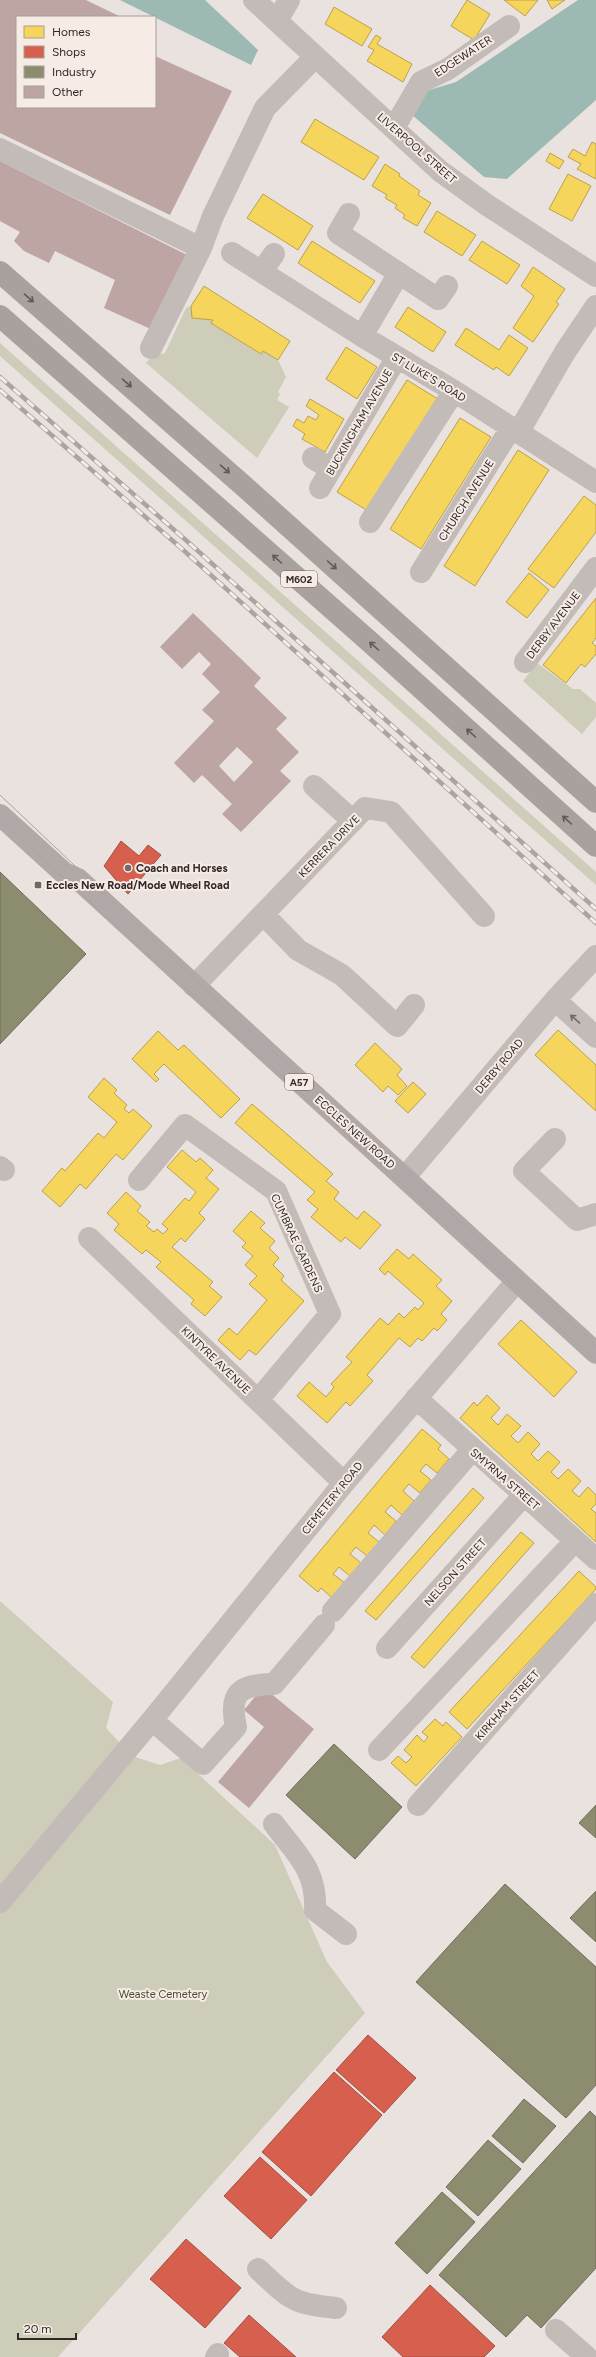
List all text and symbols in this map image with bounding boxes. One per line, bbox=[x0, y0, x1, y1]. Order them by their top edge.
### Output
legend bbox=[16, 16, 156, 108]
text: Homes bbox=[52, 25, 91, 39]
street label: EDGEWATER bbox=[432, 33, 495, 80]
text: Shops bbox=[52, 45, 86, 59]
text: Industry bbox=[52, 65, 97, 79]
text: Other bbox=[52, 85, 83, 99]
street label: LIVERPOOL STREET bbox=[375, 111, 459, 186]
one-way arrow bbox=[24, 293, 35, 302]
street label: ST LUKE'S ROAD bbox=[389, 350, 469, 405]
street label: BUCKINGHAM AVENUE bbox=[324, 367, 395, 478]
one-way arrow bbox=[122, 379, 132, 388]
street label: CHURCH AVENUE bbox=[436, 457, 497, 543]
one-way arrow bbox=[219, 465, 230, 474]
one-way arrow bbox=[271, 555, 282, 564]
one-way arrow bbox=[327, 560, 337, 570]
road number: M602 bbox=[281, 571, 317, 587]
street label: DERBY AVENUE bbox=[524, 589, 583, 662]
one-way arrow bbox=[369, 641, 379, 650]
one-way arrow bbox=[465, 728, 476, 737]
street label: KERRERA DRIVE bbox=[296, 812, 363, 880]
one-way arrow bbox=[562, 815, 572, 824]
place label: Coach and Horses bbox=[136, 862, 228, 875]
marker: Coach and Horses bbox=[123, 863, 133, 873]
place label: Eccles New Road/Mode Wheel Road bbox=[46, 879, 229, 892]
marker: Eccles New Road/Mode Wheel Road bbox=[33, 880, 43, 890]
one-way arrow bbox=[570, 1014, 581, 1023]
street label: DERBY ROAD bbox=[473, 1036, 526, 1096]
road number: A57 bbox=[285, 1074, 313, 1090]
street label: ECCLES NEW ROAD bbox=[312, 1093, 398, 1172]
street label: CUMBRAE GARDENS bbox=[268, 1192, 325, 1295]
street label: KINTYRE AVENUE bbox=[178, 1324, 253, 1397]
street label: SMYRNA STREET bbox=[468, 1446, 542, 1513]
street label: CEMETERY ROAD bbox=[299, 1459, 366, 1537]
street label: NELSON STREET bbox=[422, 1536, 489, 1609]
street label: KIRKHAM STREET bbox=[472, 1668, 542, 1743]
park label: Weaste Cemetery bbox=[119, 1988, 208, 2001]
scale bar bbox=[18, 2315, 76, 2341]
text: 20 m bbox=[24, 2322, 52, 2336]

